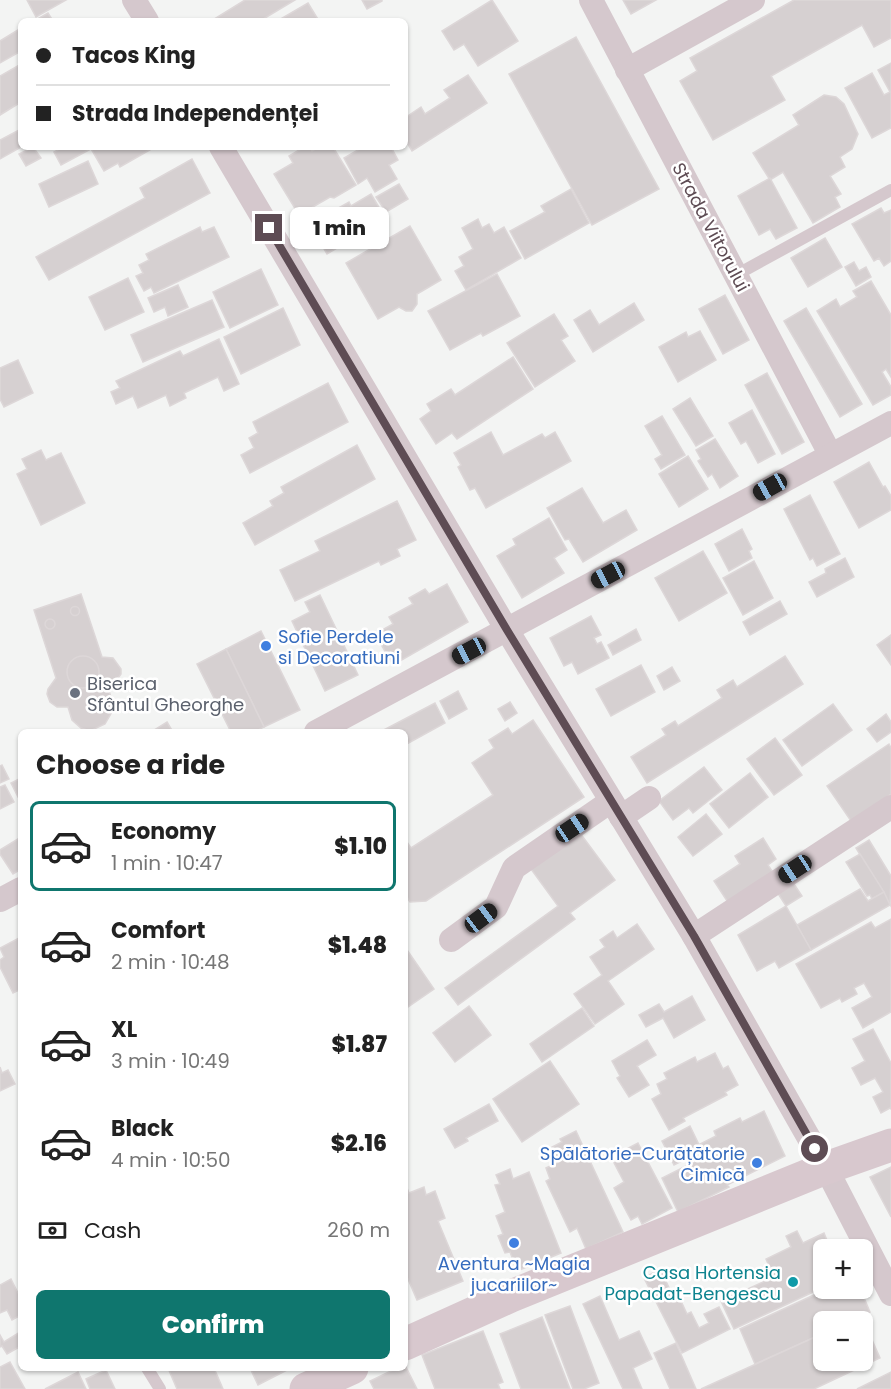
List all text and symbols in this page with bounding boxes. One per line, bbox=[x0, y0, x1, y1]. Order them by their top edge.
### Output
text: Tacos King bbox=[72, 40, 196, 71]
text: Strada Independenței bbox=[72, 98, 319, 129]
street label: Strada Viitorului bbox=[666, 158, 756, 296]
callout: 1 min bbox=[290, 207, 389, 249]
route end bbox=[255, 214, 282, 241]
text: 1 min bbox=[313, 214, 366, 242]
car bbox=[750, 470, 790, 504]
car bbox=[588, 559, 628, 591]
place label: Sofie Perdele si Decoratiuni bbox=[278, 624, 400, 670]
car bbox=[449, 635, 489, 667]
marker: Sofie Perdele si Decoratiuni bbox=[259, 639, 273, 653]
place label: Biserica Sfântul Gheorghe bbox=[87, 671, 244, 717]
marker: Biserica Sfântul Gheorghe bbox=[68, 686, 82, 700]
text: Choose a ride bbox=[36, 746, 225, 783]
car bbox=[552, 810, 592, 846]
text: Economy bbox=[111, 816, 216, 847]
icon: car bbox=[39, 819, 93, 873]
text: $1.10 bbox=[334, 831, 387, 862]
text: 1 min · 10:47 bbox=[111, 849, 223, 877]
car bbox=[775, 852, 815, 886]
car bbox=[461, 900, 501, 936]
text: Comfort bbox=[111, 915, 205, 946]
icon: car bbox=[39, 918, 93, 972]
text: $1.48 bbox=[328, 930, 387, 961]
text: 2 min · 10:48 bbox=[111, 948, 230, 976]
text: XL bbox=[111, 1014, 137, 1045]
icon: car bbox=[39, 1017, 93, 1071]
text: $1.87 bbox=[331, 1029, 387, 1060]
text: 3 min · 10:49 bbox=[111, 1047, 230, 1075]
text: Black bbox=[111, 1113, 174, 1144]
icon: car bbox=[39, 1116, 93, 1170]
text: $2.16 bbox=[331, 1128, 387, 1159]
route start bbox=[801, 1135, 828, 1162]
place label: Spălătorie-Curățătorie Cimică bbox=[540, 1141, 745, 1187]
text: 4 min · 10:50 bbox=[111, 1146, 231, 1174]
marker: Spălătorie-Curățătorie Cimică bbox=[750, 1156, 764, 1170]
icon: cash bbox=[36, 1214, 69, 1247]
text: Cash bbox=[84, 1215, 141, 1246]
text: 260 m bbox=[327, 1216, 390, 1244]
marker: Aventura ~Magia jucariilor~ bbox=[507, 1236, 521, 1250]
map controls bbox=[813, 1239, 873, 1371]
button: + bbox=[813, 1239, 873, 1299]
place label: Aventura ~Magia jucariilor~ bbox=[438, 1251, 590, 1297]
place label: Casa Hortensia Papadat-Bengescu bbox=[604, 1260, 781, 1306]
marker: Casa Hortensia Papadat-Bengescu bbox=[786, 1275, 800, 1289]
button: Confirm bbox=[36, 1290, 390, 1359]
button: − bbox=[813, 1311, 873, 1371]

